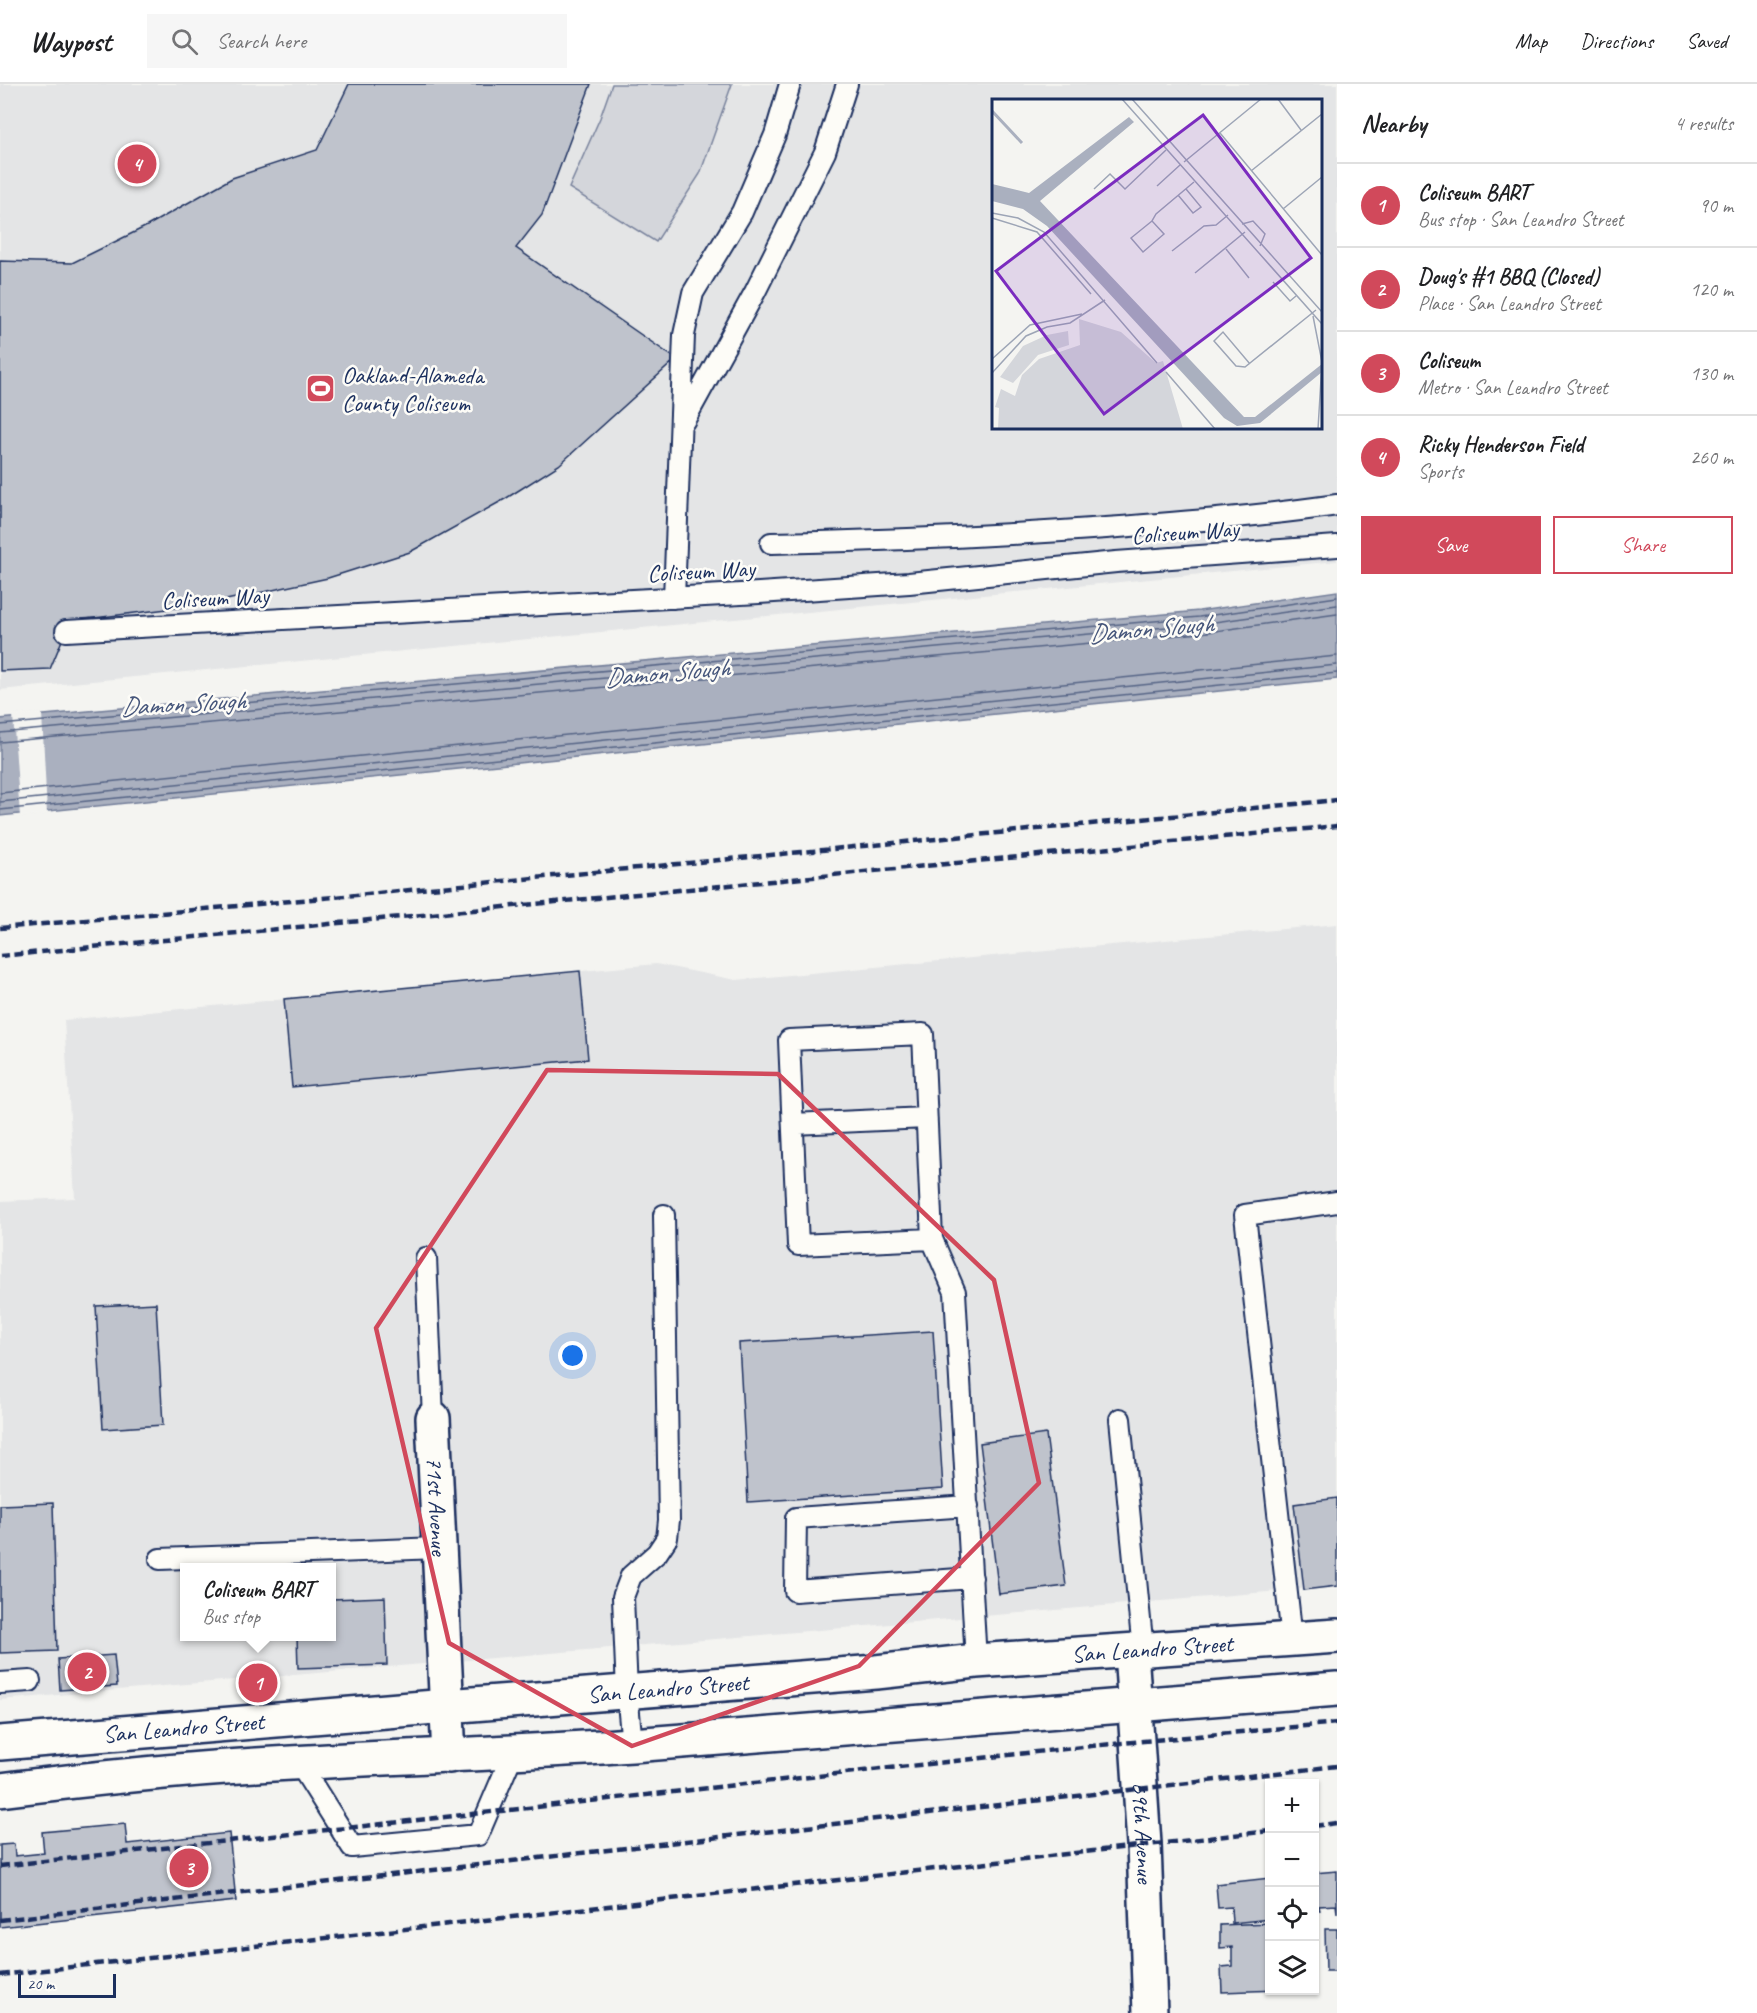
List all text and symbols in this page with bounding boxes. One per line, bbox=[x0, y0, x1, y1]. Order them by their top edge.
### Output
search box bbox=[147, 14, 567, 68]
text: Waypost bbox=[30, 24, 111, 59]
icon: search bbox=[168, 25, 201, 58]
text: Search here bbox=[216, 27, 306, 55]
text: Map bbox=[1515, 28, 1547, 54]
text: Directions bbox=[1580, 28, 1653, 54]
text: Saved bbox=[1686, 28, 1727, 54]
inset map bbox=[992, 99, 1322, 429]
text: Nearby bbox=[1361, 107, 1426, 140]
text: 4 results bbox=[1674, 111, 1733, 136]
pin: 4 bbox=[118, 142, 156, 187]
text: Coliseum BART bbox=[1418, 179, 1529, 207]
text: 1 bbox=[1376, 193, 1385, 218]
text: 90 m bbox=[1699, 193, 1733, 218]
text: Bus stop · San Leandro Street bbox=[1418, 207, 1623, 232]
text: Doug's #1 BBQ (Closed) bbox=[1418, 263, 1599, 291]
text: 2 bbox=[1376, 277, 1385, 302]
text: 120 m bbox=[1690, 277, 1733, 302]
text: Place · San Leandro Street bbox=[1418, 291, 1601, 316]
text: Coliseum bbox=[1418, 347, 1480, 375]
place label: Oakland-Alameda County Coliseum bbox=[342, 360, 485, 418]
text: 3 bbox=[1376, 361, 1385, 386]
text: 130 m bbox=[1690, 361, 1733, 386]
sports icon: Oakland-Alameda County Coliseum bbox=[305, 373, 337, 405]
text: Metro · San Leandro Street bbox=[1418, 375, 1608, 400]
text: Ricky Henderson Field bbox=[1418, 431, 1583, 459]
text: 4 bbox=[1376, 445, 1385, 470]
text: 260 m bbox=[1690, 445, 1733, 470]
text: Sports bbox=[1418, 459, 1463, 484]
street label: Coliseum Way bbox=[1130, 513, 1241, 551]
button: Save bbox=[1361, 516, 1541, 574]
button: Share bbox=[1553, 516, 1733, 574]
street label: Coliseum Way bbox=[647, 553, 757, 589]
street label: Coliseum Way bbox=[161, 580, 271, 616]
water label: Damon Slough bbox=[1087, 606, 1217, 650]
water label: Damon Slough bbox=[603, 650, 733, 694]
water label: Damon Slough bbox=[120, 684, 248, 723]
your location bbox=[558, 1341, 587, 1370]
street label: 71st Avenue bbox=[420, 1456, 455, 1558]
popup bbox=[180, 1563, 336, 1641]
text: Coliseum BART bbox=[202, 1576, 314, 1604]
text: Bus stop bbox=[202, 1604, 260, 1629]
street label: San Leandro Street bbox=[1071, 1628, 1236, 1669]
pin: 2 bbox=[68, 1650, 106, 1694]
pin: 1 bbox=[238, 1660, 278, 1706]
street label: San Leandro Street bbox=[586, 1667, 751, 1710]
street label: San Leandro Street bbox=[102, 1706, 267, 1749]
map controls bbox=[1265, 1779, 1319, 1995]
button: + bbox=[1265, 1779, 1319, 1833]
street label: 69th Avenue bbox=[1125, 1781, 1160, 1886]
button: − bbox=[1265, 1833, 1319, 1887]
pin: 3 bbox=[170, 1846, 208, 1890]
button: locate bbox=[1265, 1887, 1319, 1941]
button: layers bbox=[1265, 1941, 1319, 1995]
scale bar bbox=[18, 1971, 116, 1998]
text: 20 m bbox=[27, 1974, 54, 1994]

